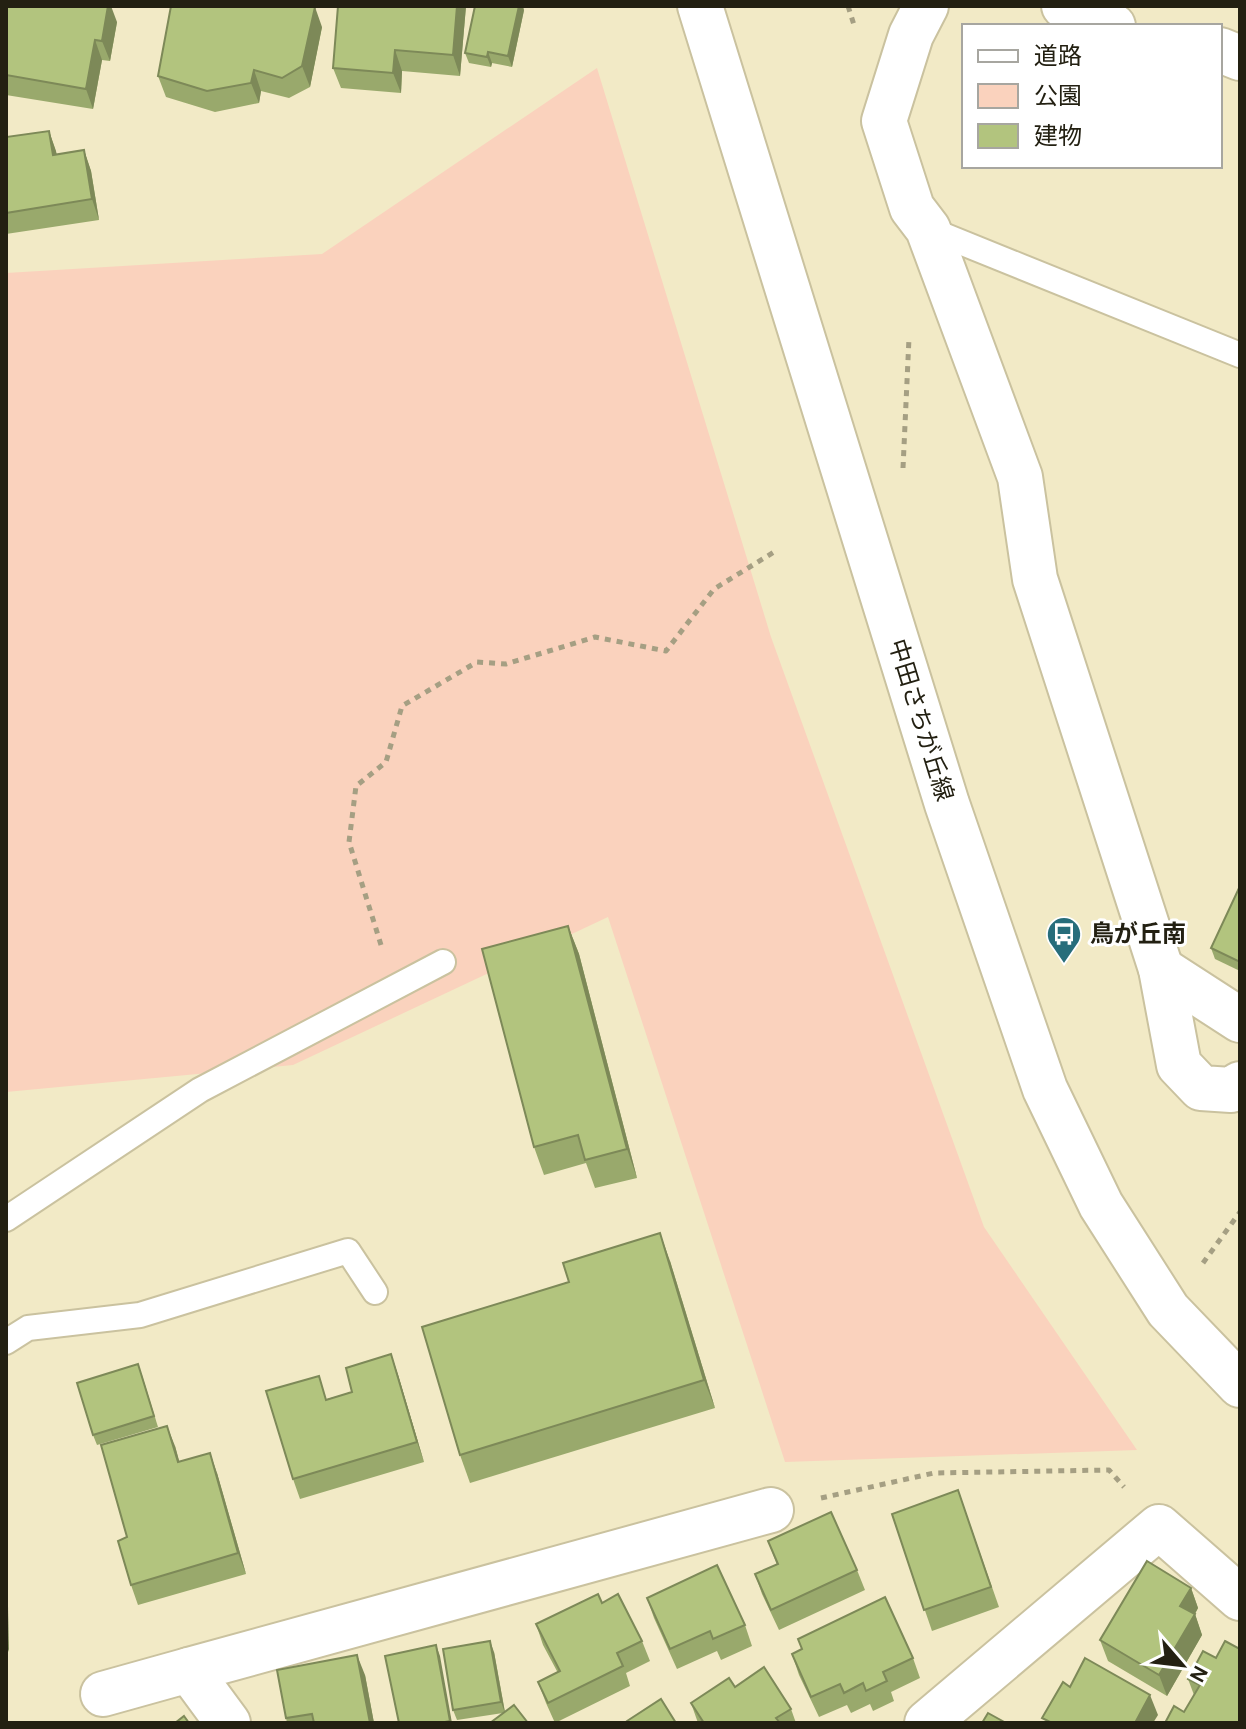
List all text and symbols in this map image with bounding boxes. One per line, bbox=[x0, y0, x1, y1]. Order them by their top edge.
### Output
legend bbox=[962, 24, 1222, 168]
text: 道路 bbox=[1034, 42, 1082, 70]
text: 公園 bbox=[1034, 82, 1082, 110]
text: 建物 bbox=[1034, 122, 1082, 150]
street label: 中田さちが丘線 bbox=[883, 636, 959, 804]
bus stop icon: 鳥が丘南 bbox=[1045, 915, 1083, 965]
place label: 鳥が丘南 bbox=[1090, 920, 1186, 948]
north arrow bbox=[1142, 1625, 1222, 1705]
text: N bbox=[1184, 1661, 1214, 1687]

